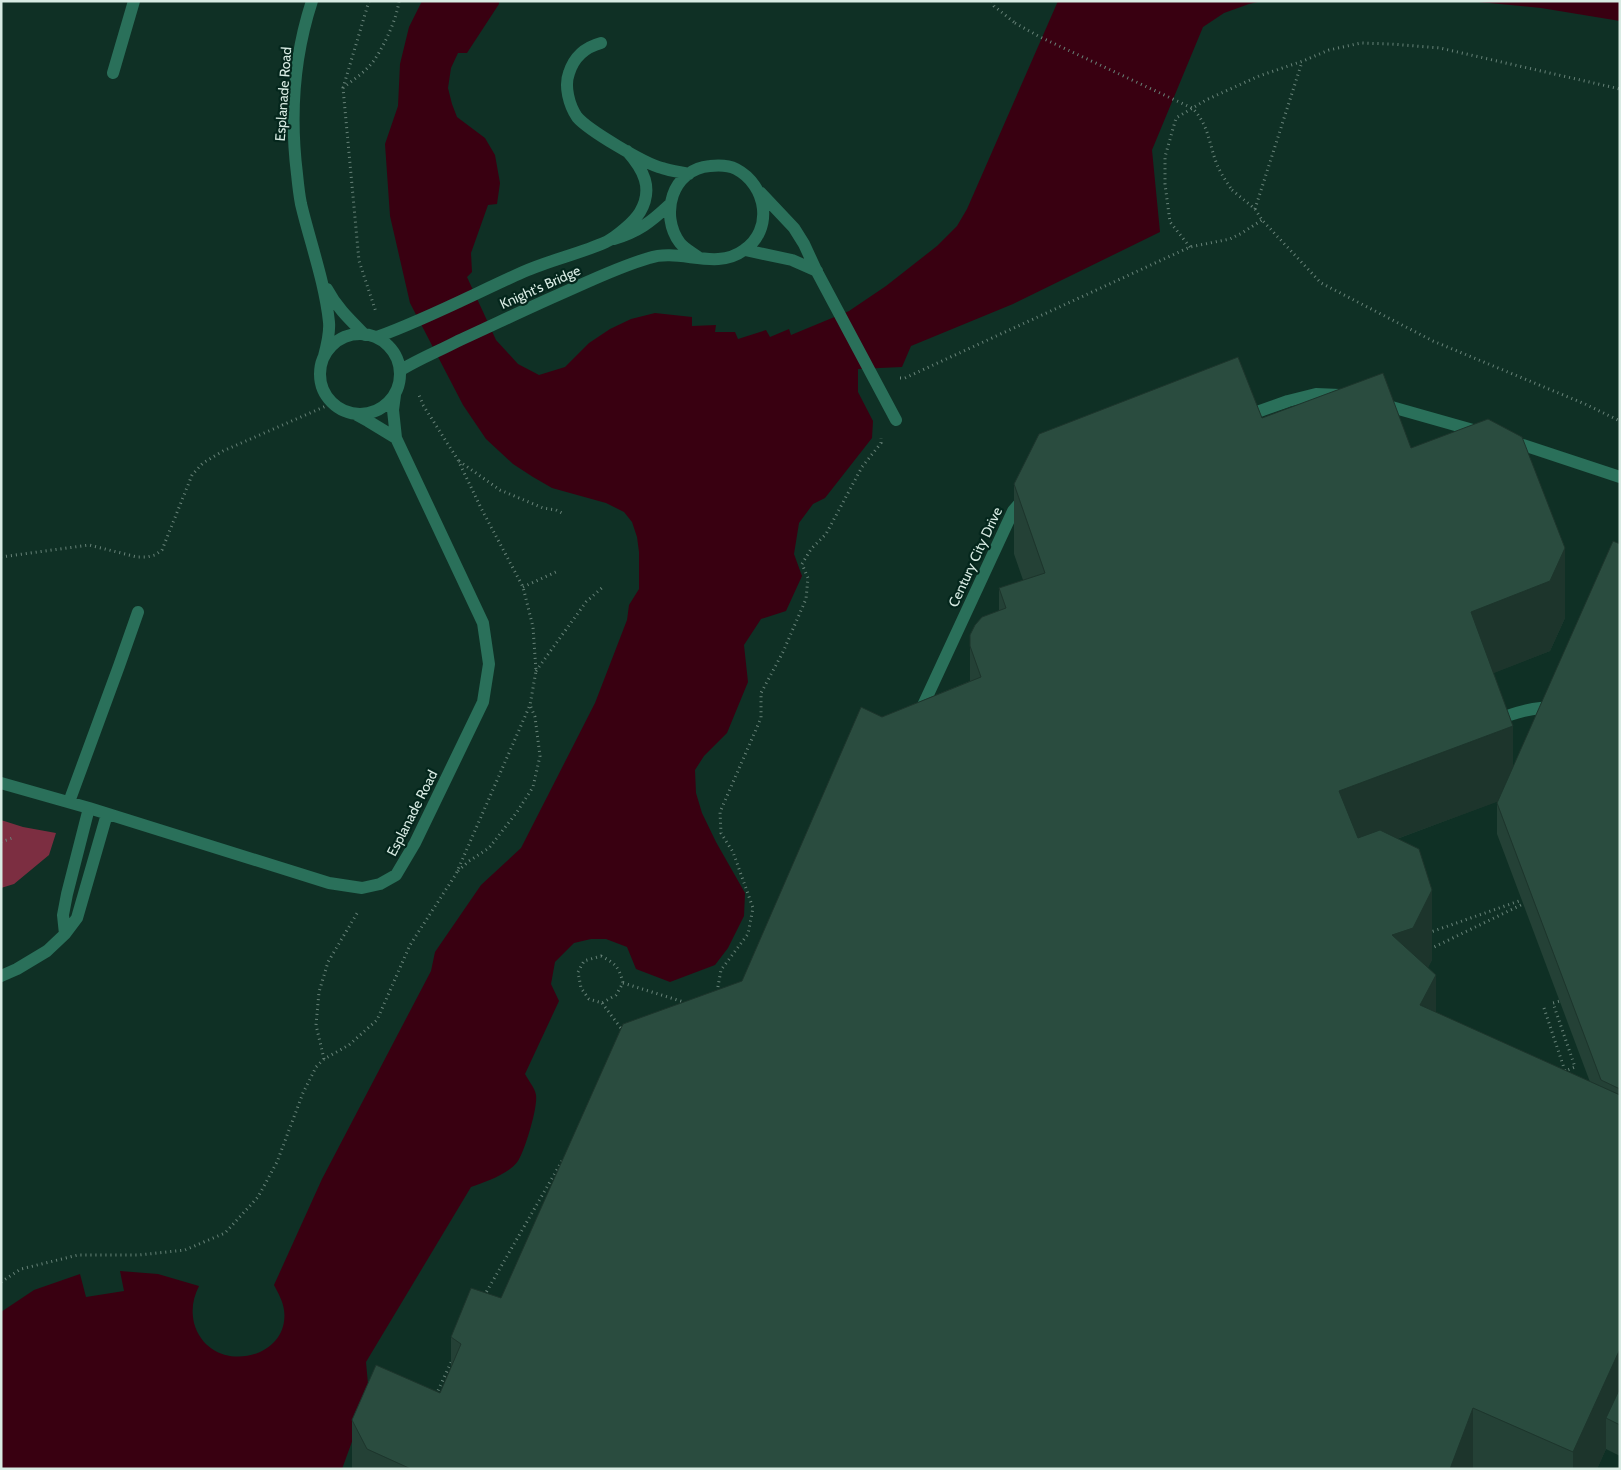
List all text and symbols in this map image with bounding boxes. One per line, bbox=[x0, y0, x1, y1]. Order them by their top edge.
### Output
street label: Esplanade Road bbox=[271, 46, 295, 142]
street label: Knight's Bridge bbox=[497, 261, 583, 313]
street label: Century City Drive bbox=[944, 504, 1006, 610]
street label: Esplanade Road bbox=[383, 767, 441, 859]

